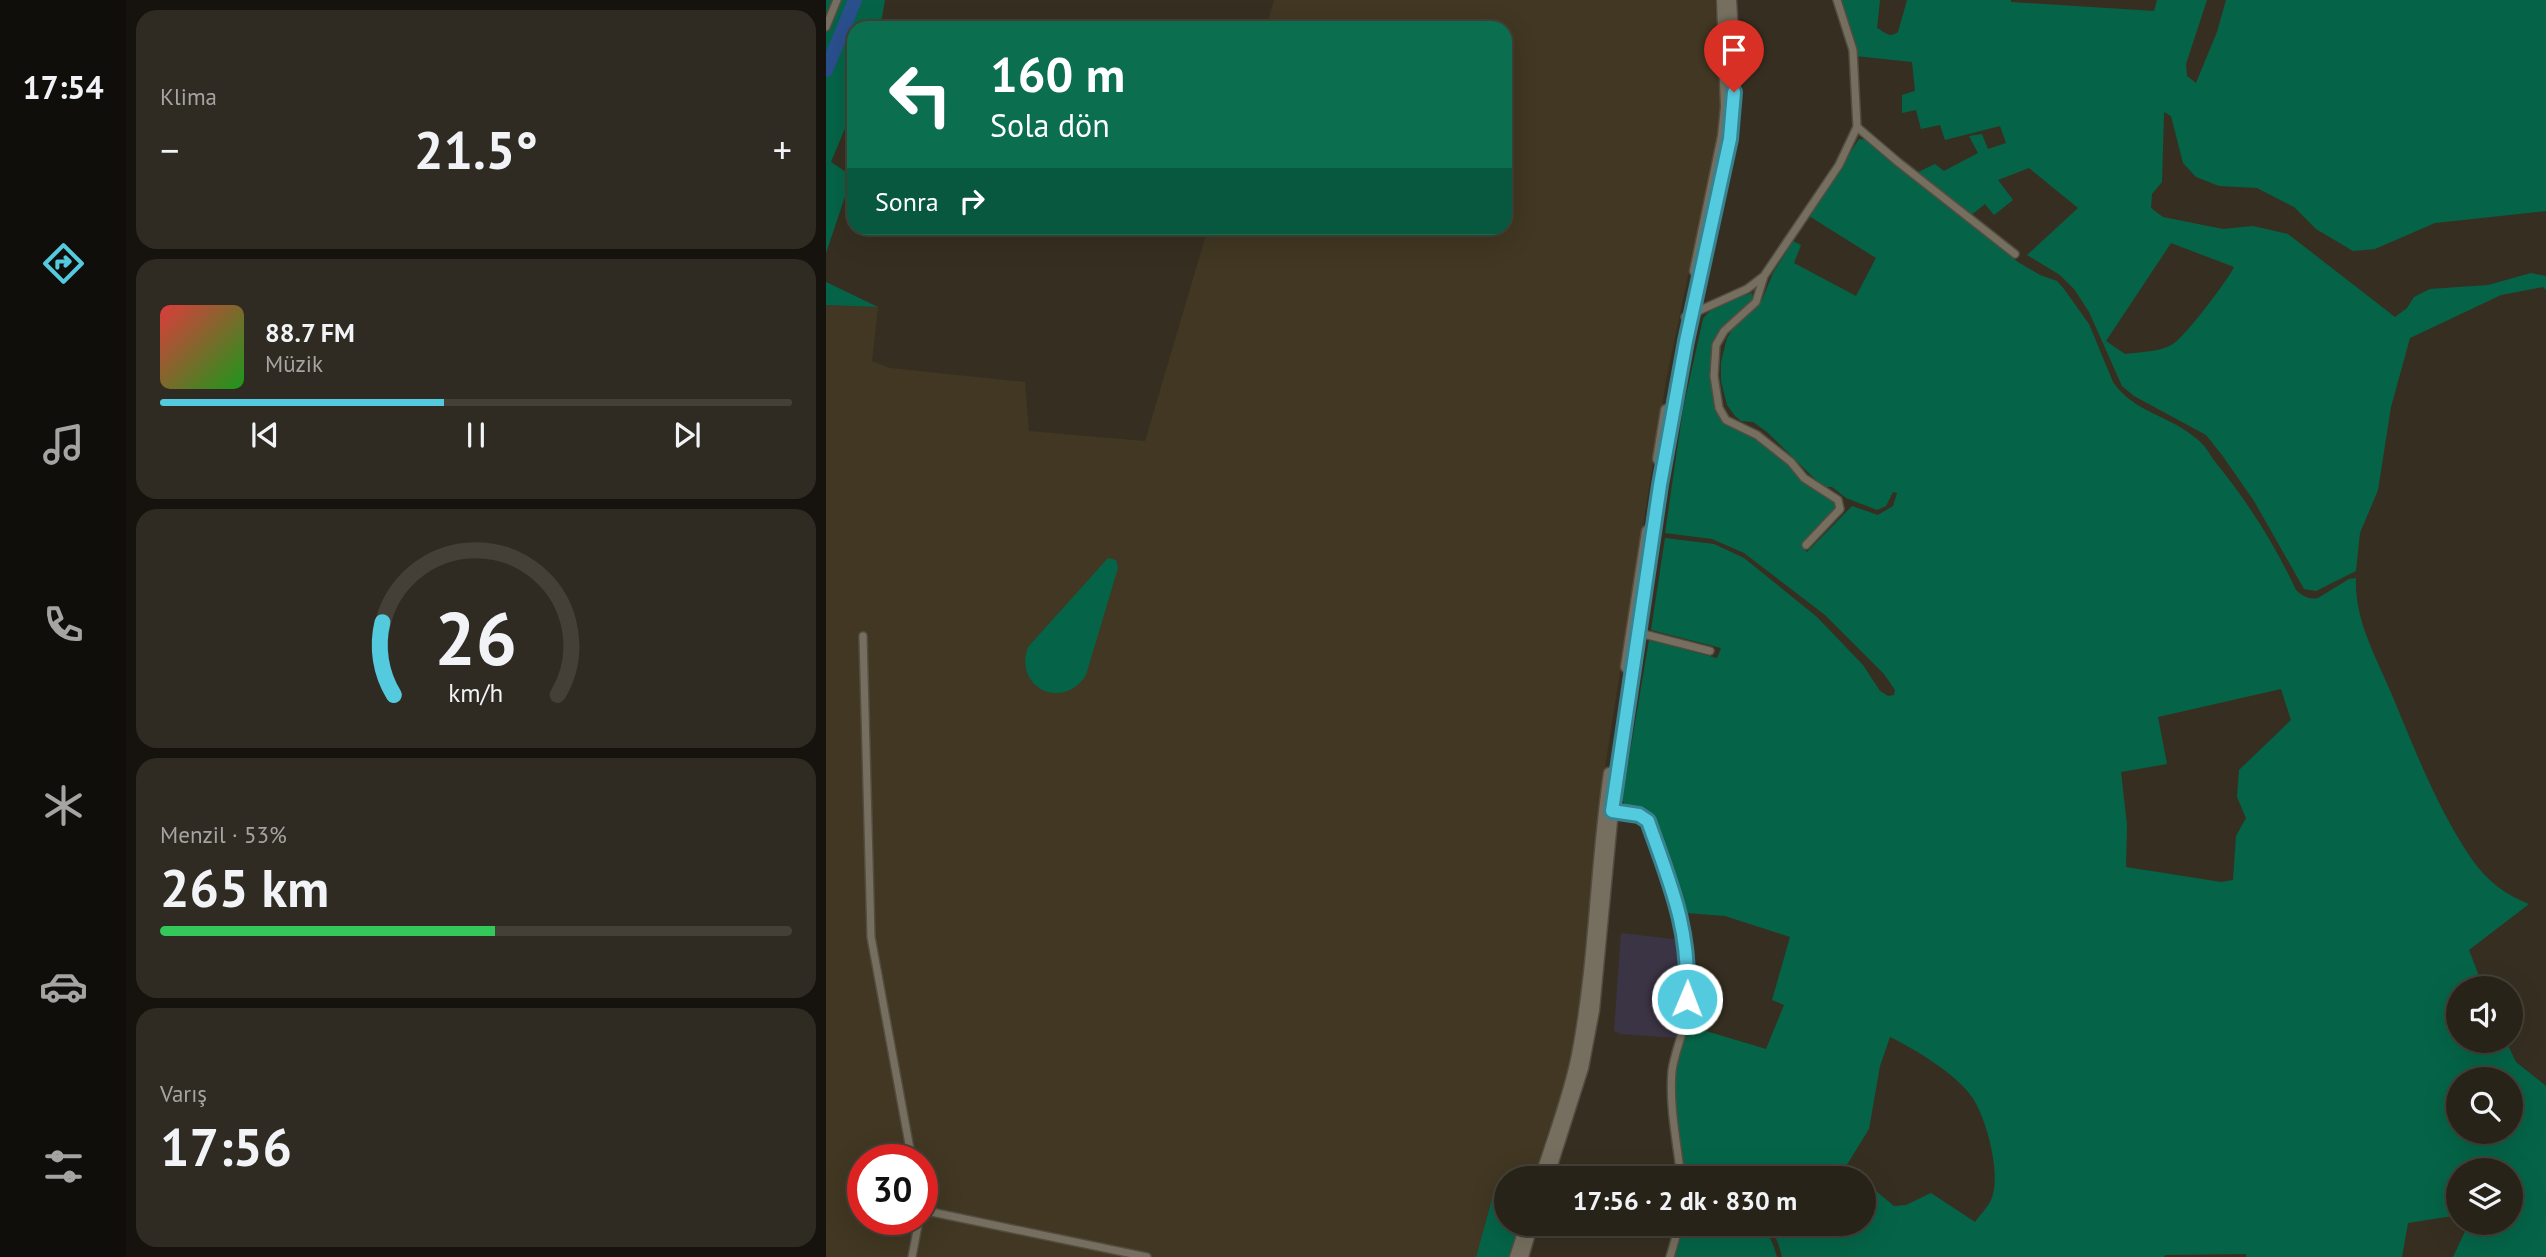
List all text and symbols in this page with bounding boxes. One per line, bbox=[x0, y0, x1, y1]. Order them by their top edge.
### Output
pin bbox=[1704, 20, 1764, 92]
icon: arrive bbox=[1715, 31, 1753, 69]
text: 160 m bbox=[990, 42, 1125, 106]
icon: left bbox=[875, 49, 966, 140]
text: 17:54 bbox=[22, 66, 104, 108]
text: Klima bbox=[160, 82, 217, 111]
text: Sola dön bbox=[990, 104, 1110, 146]
text: 21.5° bbox=[414, 116, 538, 183]
text: − bbox=[160, 125, 179, 174]
text: + bbox=[773, 125, 792, 174]
icon: right bbox=[953, 182, 991, 220]
text: Sonra bbox=[875, 185, 939, 218]
icon: directions bbox=[39, 239, 88, 288]
text: 88.7 FM bbox=[265, 316, 355, 349]
text: Müzik bbox=[265, 349, 323, 378]
icon: previous bbox=[246, 416, 284, 454]
icon: pause bbox=[457, 416, 495, 454]
icon: next bbox=[668, 416, 706, 454]
icon: music bbox=[39, 420, 88, 469]
text: 26 bbox=[435, 591, 517, 685]
icon: phone bbox=[39, 600, 88, 649]
text: km/h bbox=[449, 676, 503, 708]
icon: climate bbox=[39, 781, 88, 830]
text: Menzil · 53% bbox=[160, 820, 287, 849]
text: 265 km bbox=[160, 854, 329, 921]
icon: car bbox=[39, 962, 88, 1011]
position arrow bbox=[1650, 962, 1724, 1036]
map controls bbox=[2446, 976, 2523, 1235]
button: sound bbox=[2446, 976, 2523, 1053]
button: search bbox=[2446, 1067, 2523, 1144]
text: Varış bbox=[160, 1079, 207, 1108]
text: 17:56 bbox=[160, 1113, 292, 1180]
icon: filters bbox=[39, 1142, 88, 1191]
speed limit sign: 30 bbox=[847, 1144, 938, 1235]
button: layers bbox=[2446, 1158, 2523, 1235]
text: 17:56 · 2 dk · 830 m bbox=[1573, 1184, 1797, 1217]

